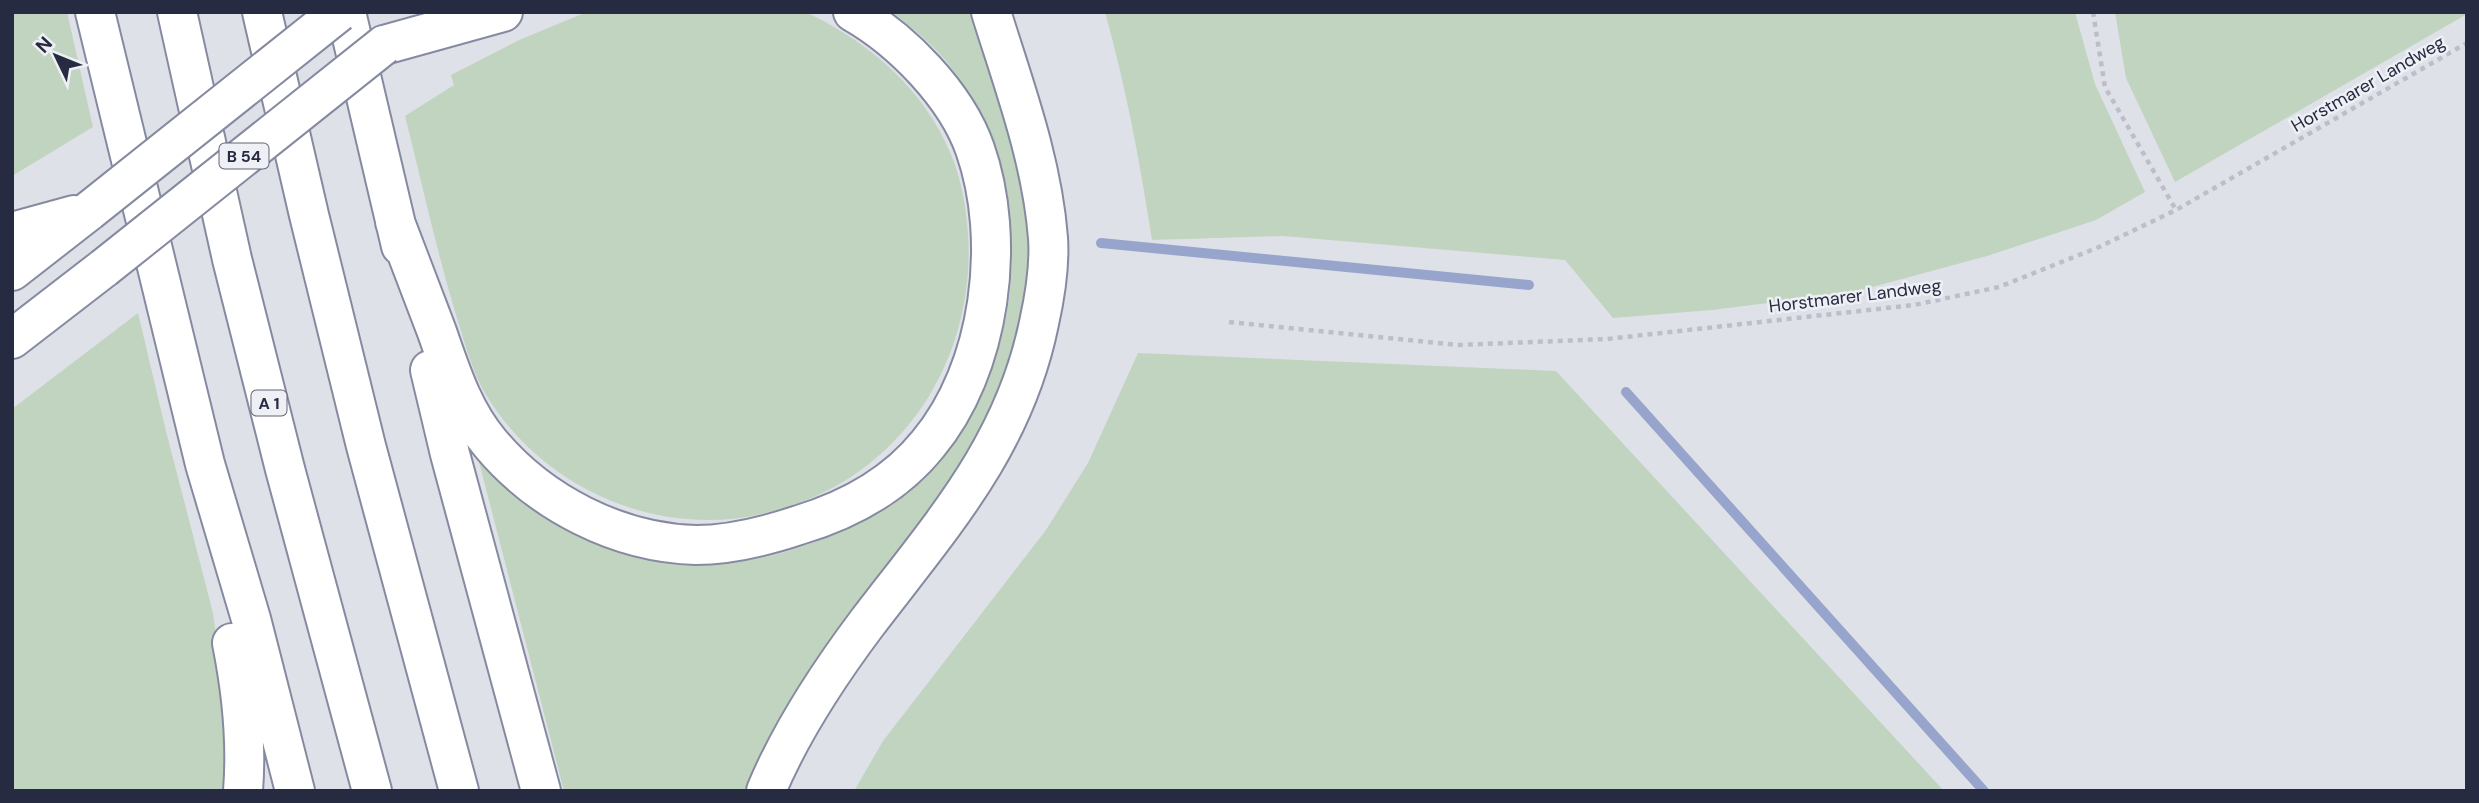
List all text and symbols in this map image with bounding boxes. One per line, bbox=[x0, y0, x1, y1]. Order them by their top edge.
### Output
north arrow bbox=[21, 21, 91, 91]
street label: Horstmarer Landweg bbox=[2287, 30, 2449, 138]
text: N bbox=[30, 31, 58, 58]
road number: B 54 bbox=[219, 144, 268, 168]
street label: Horstmarer Landweg bbox=[1767, 274, 1943, 318]
road number: A 1 bbox=[252, 390, 286, 416]

